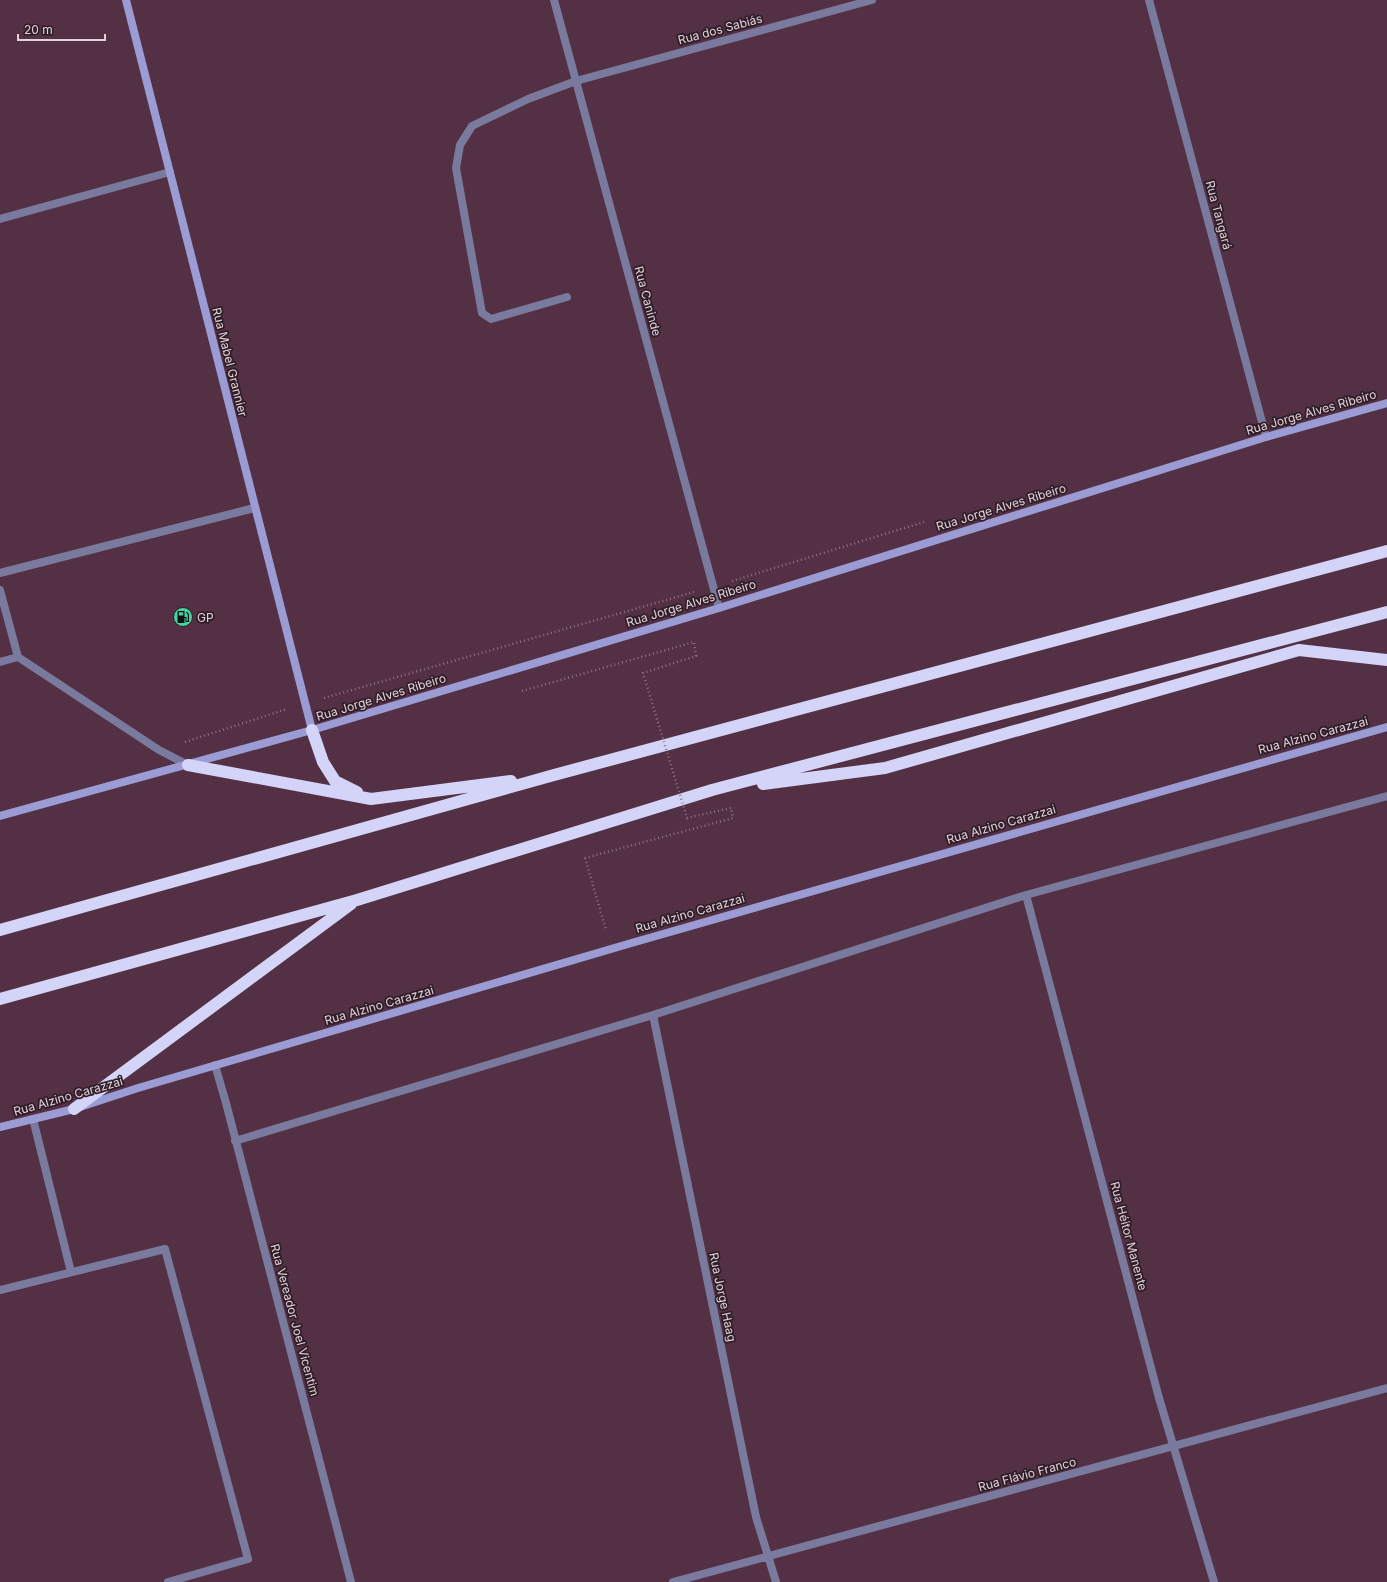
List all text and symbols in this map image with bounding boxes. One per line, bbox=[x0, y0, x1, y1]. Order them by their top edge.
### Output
street label: Rua dos Sabiás bbox=[676, 11, 764, 47]
scale bar bbox=[18, 16, 105, 42]
text: 20 m bbox=[24, 22, 53, 37]
street label: Rua Tangará bbox=[1203, 179, 1235, 251]
street label: Rua Caninde bbox=[631, 264, 665, 338]
street label: Rua Mabel Grannier bbox=[209, 306, 251, 419]
street label: Rua Jorge Alves Ribeiro bbox=[1244, 386, 1378, 438]
street label: Rua Jorge Alves Ribeiro bbox=[934, 480, 1068, 534]
street label: Rua Jorge Alves Ribeiro bbox=[624, 576, 758, 630]
fuel station icon: GP bbox=[172, 606, 194, 628]
place label: GP bbox=[197, 610, 214, 625]
street label: Rua Jorge Alves Ribeiro bbox=[314, 670, 448, 724]
street label: Rua Alzino Carazzai bbox=[1256, 713, 1370, 757]
street label: Rua Alzino Carazzai bbox=[945, 801, 1057, 847]
street label: Rua Alzino Carazzai bbox=[634, 890, 746, 936]
street label: Rua Alzino Carazzai bbox=[323, 982, 435, 1028]
street label: Rua Alzino Carazzai bbox=[12, 1073, 124, 1119]
street label: Rua Héitor Manente bbox=[1107, 1180, 1151, 1292]
street label: Rua Vereador Joel Vicentim bbox=[267, 1242, 323, 1398]
street label: Rua Jorge Haag bbox=[706, 1251, 740, 1343]
street label: Rua Flávio Franco bbox=[976, 1454, 1078, 1494]

